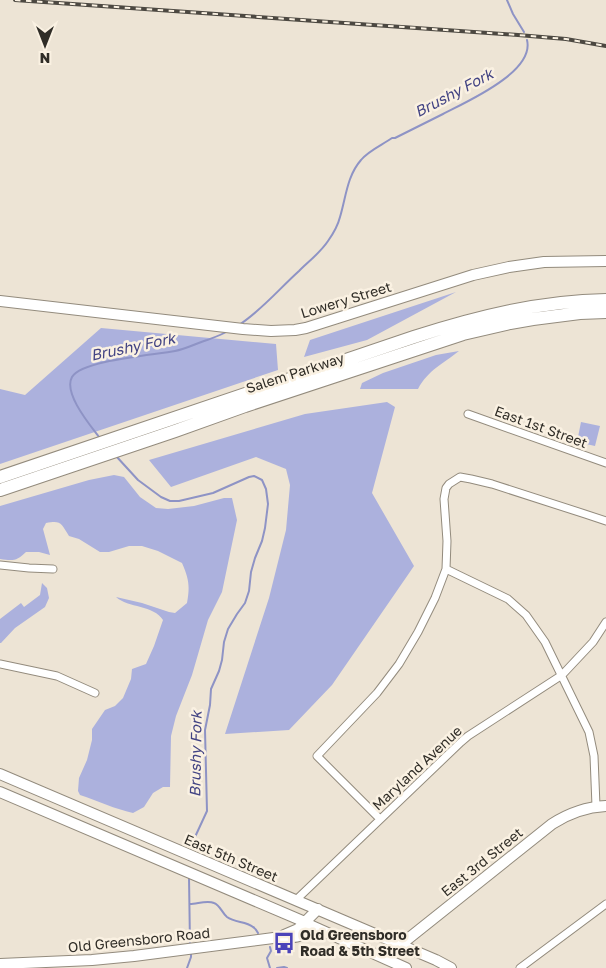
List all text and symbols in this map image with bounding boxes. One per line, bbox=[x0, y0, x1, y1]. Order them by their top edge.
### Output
north arrow bbox=[20, 20, 70, 70]
text: N bbox=[40, 50, 50, 67]
water label: Brushy Fork bbox=[411, 63, 498, 121]
street label: Lowery Street bbox=[298, 278, 393, 321]
water label: Brushy Fork bbox=[89, 328, 178, 365]
street label: Salem Parkway bbox=[244, 349, 346, 396]
street label: East 1st Street bbox=[492, 402, 590, 451]
water label: Brushy Fork bbox=[185, 709, 206, 797]
street label: Maryland Avenue bbox=[368, 722, 465, 813]
street label: East 3rd Street bbox=[438, 824, 526, 900]
street label: East 5th Street bbox=[182, 830, 281, 885]
street label: Old Greensboro Road bbox=[67, 924, 211, 955]
place label: Old Greensboro Road & 5th Street bbox=[300, 926, 420, 959]
bus stop icon: Old Greensboro Road & 5th Street bbox=[271, 930, 297, 956]

